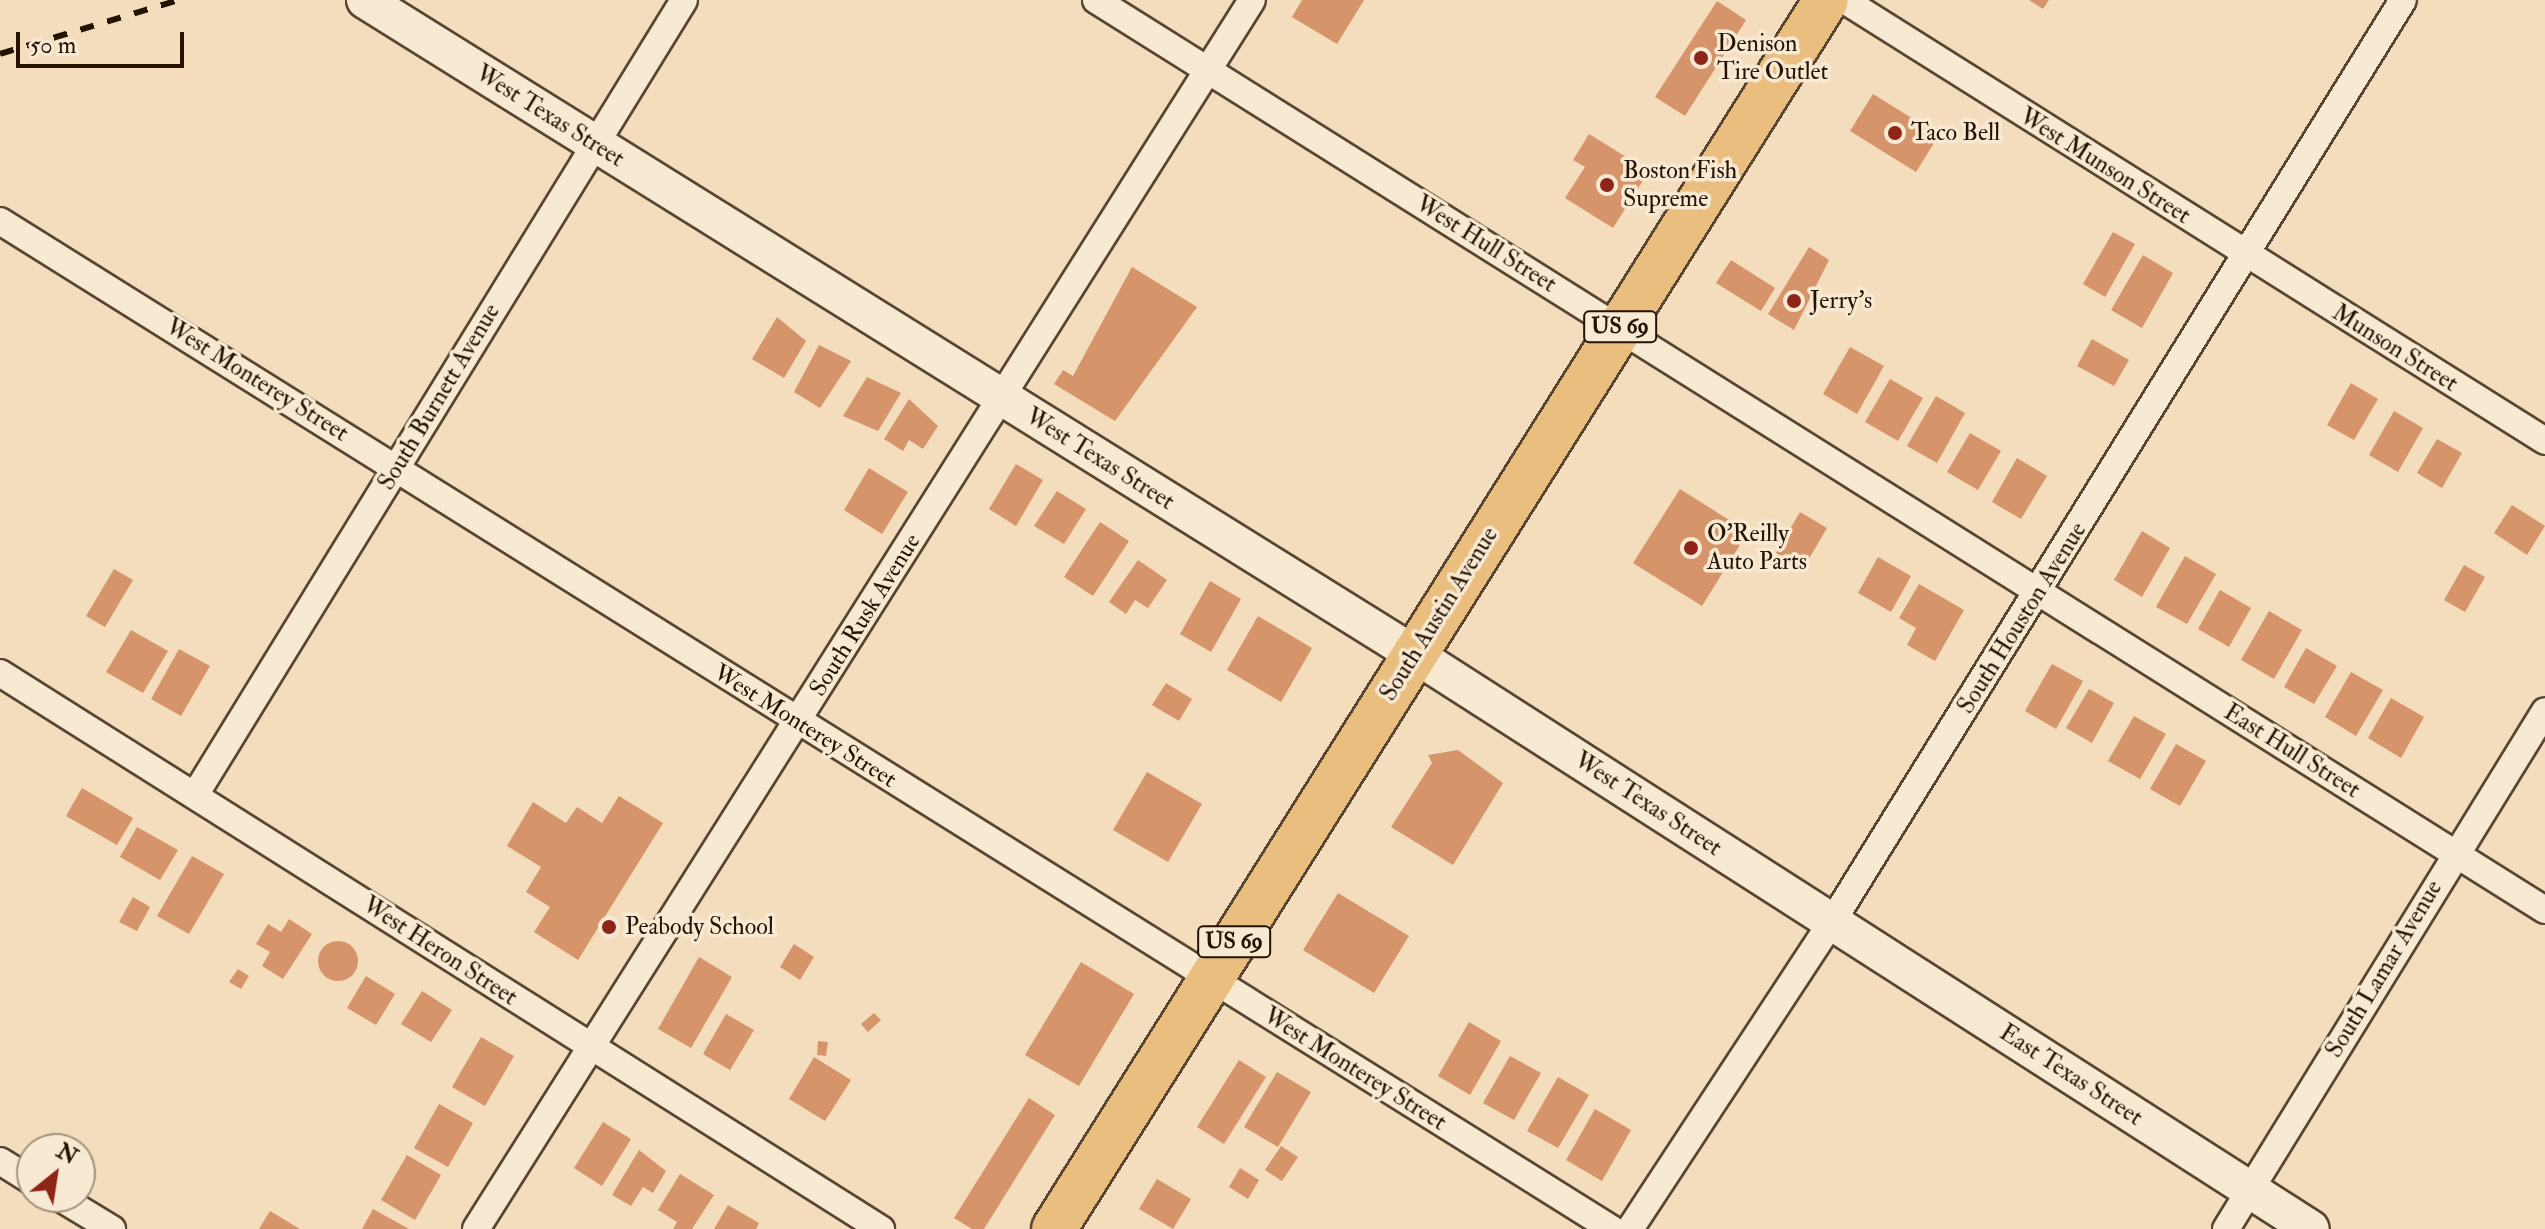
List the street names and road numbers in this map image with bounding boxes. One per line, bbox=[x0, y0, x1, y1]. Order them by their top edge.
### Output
street label: West Texas Street bbox=[470, 59, 630, 173]
street label: West Munson Street bbox=[2014, 102, 2196, 230]
street label: West Hull Street bbox=[1410, 189, 1562, 299]
street label: Munson Street bbox=[2327, 298, 2463, 398]
street label: South Burnett Avenue bbox=[372, 299, 506, 495]
road number: US 69 bbox=[1582, 309, 1658, 345]
street label: West Monterey Street bbox=[160, 312, 354, 448]
street label: West Texas Street bbox=[1020, 402, 1180, 516]
street label: South Houston Avenue bbox=[1951, 517, 2093, 719]
street label: South Austin Avenue bbox=[1374, 522, 1504, 706]
street label: South Rusk Avenue bbox=[803, 528, 927, 702]
street label: West Monterey Street bbox=[708, 658, 902, 794]
street label: East Hull Street bbox=[2219, 698, 2365, 804]
street label: West Texas Street bbox=[1569, 746, 1727, 862]
street label: South Lamar Avenue bbox=[2320, 875, 2448, 1063]
street label: West Heron Street bbox=[357, 890, 523, 1012]
road number: US 69 bbox=[1196, 924, 1272, 960]
street label: West Monterey Street bbox=[1258, 1001, 1452, 1137]
street label: East Texas Street bbox=[1994, 1018, 2148, 1132]

